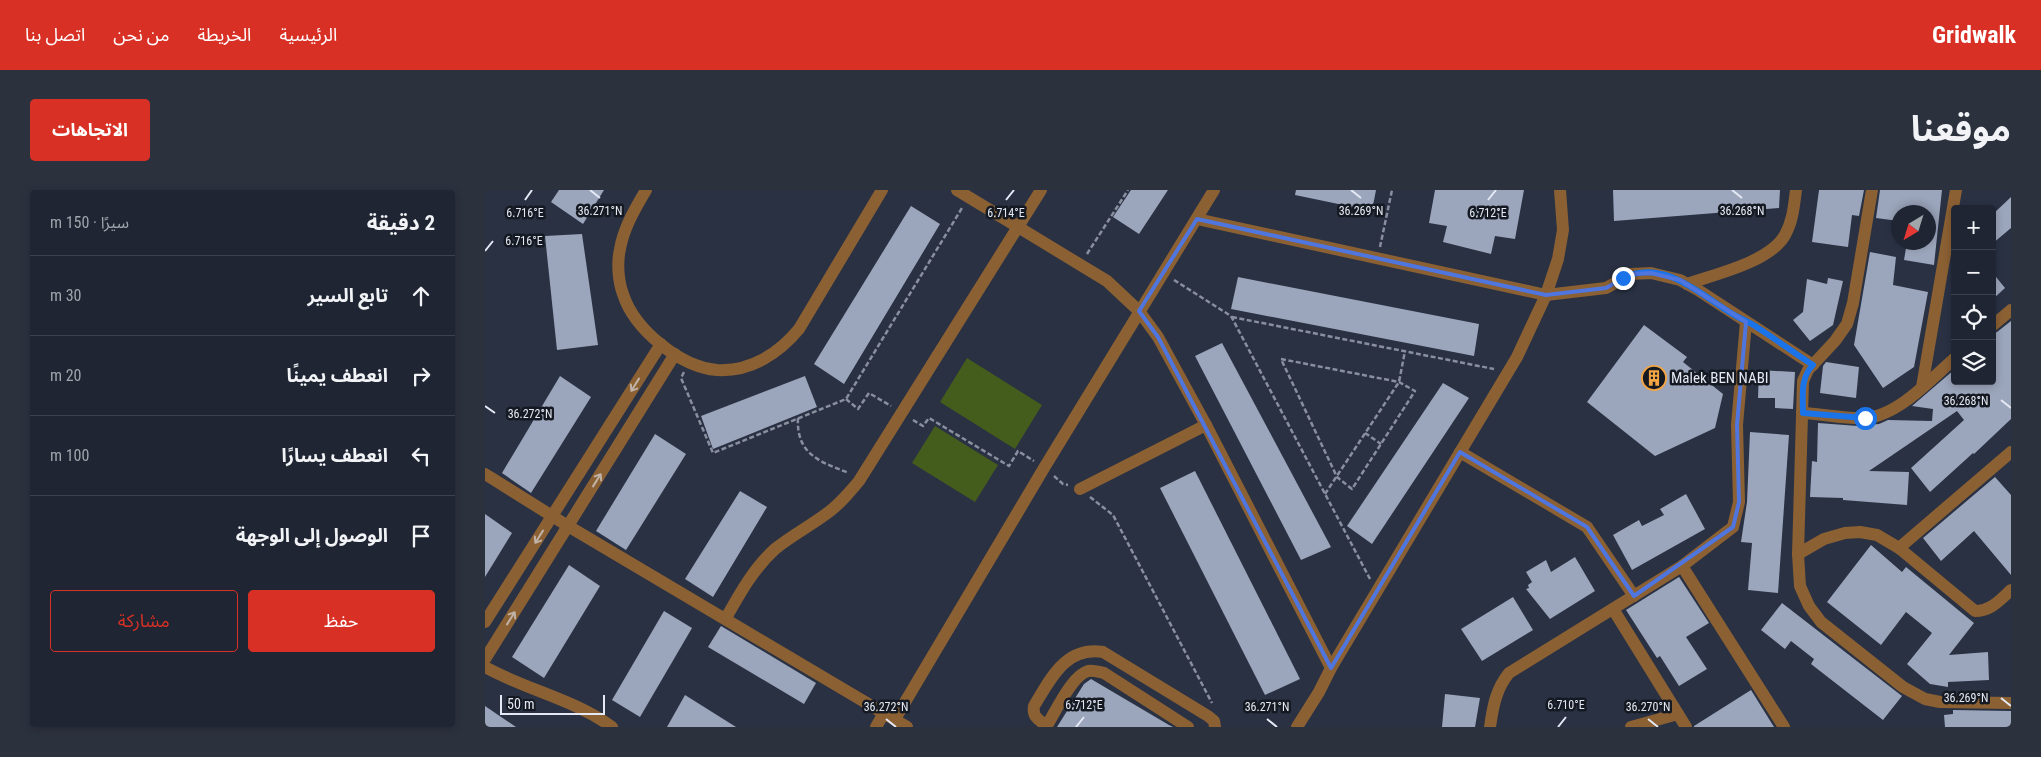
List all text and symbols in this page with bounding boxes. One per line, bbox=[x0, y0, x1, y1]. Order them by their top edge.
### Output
text: Gridwalk bbox=[1932, 21, 2016, 49]
text: اتصل بنا bbox=[25, 24, 85, 45]
text: من نحن bbox=[113, 24, 169, 45]
text: الخريطة bbox=[197, 24, 251, 45]
text: الرئيسية bbox=[279, 24, 337, 45]
button: الاتجاهات bbox=[30, 99, 150, 161]
text: موقعنا bbox=[1911, 109, 2011, 150]
text: 36.271°N bbox=[578, 204, 622, 218]
text: 36.269°N bbox=[1339, 204, 1383, 218]
text: 36.268°N bbox=[1720, 204, 1764, 218]
north arrow bbox=[1891, 205, 1936, 250]
map controls bbox=[1951, 205, 1996, 385]
button: + bbox=[1951, 205, 1996, 250]
text: 6.716°E bbox=[506, 206, 544, 220]
text: 6.714°E bbox=[987, 206, 1025, 220]
text: 6.712°E bbox=[1469, 206, 1507, 220]
text: 2 دقيقة bbox=[367, 211, 435, 235]
text: سيرًا · 150 m bbox=[50, 213, 129, 232]
text: 6.716°E bbox=[505, 234, 543, 248]
button: − bbox=[1951, 250, 1996, 295]
route end bbox=[1612, 267, 1635, 290]
icon: ahead bbox=[407, 282, 435, 310]
text: تابع السير bbox=[307, 284, 388, 307]
text: 30 m bbox=[50, 286, 82, 305]
button: locate bbox=[1951, 295, 1996, 340]
button: layers bbox=[1951, 340, 1996, 385]
icon: right bbox=[407, 362, 435, 390]
text: انعطف يمينًا bbox=[286, 364, 388, 387]
building icon: Malek BEN NABI bbox=[1641, 365, 1667, 391]
text: 20 m bbox=[50, 366, 82, 385]
place label: Malek BEN NABI bbox=[1671, 369, 1769, 387]
one-way arrow bbox=[629, 378, 640, 392]
text: 36.268°N bbox=[1944, 394, 1988, 408]
text: 36.272°N bbox=[508, 407, 552, 421]
route start bbox=[1854, 407, 1877, 430]
icon: left bbox=[407, 442, 435, 470]
text: انعطف يسارًا bbox=[282, 444, 388, 467]
text: 100 m bbox=[50, 446, 89, 465]
one-way arrow bbox=[591, 473, 602, 487]
icon: arrive bbox=[407, 522, 435, 550]
text: الوصول إلى الوجهة bbox=[236, 524, 388, 547]
one-way arrow bbox=[533, 530, 543, 544]
button: مشاركة bbox=[50, 590, 238, 652]
button: حفظ bbox=[248, 590, 435, 652]
one-way arrow bbox=[506, 611, 516, 625]
text: 36.269°N bbox=[1944, 691, 1988, 705]
scale bar bbox=[500, 692, 605, 715]
text: 50 m bbox=[507, 696, 535, 712]
text: 6.712°E bbox=[1065, 698, 1103, 712]
text: 6.710°E bbox=[1547, 698, 1585, 712]
text: 36.272°N bbox=[864, 700, 908, 714]
text: 36.271°N bbox=[1245, 700, 1289, 714]
text: 36.270°N bbox=[1626, 700, 1670, 714]

